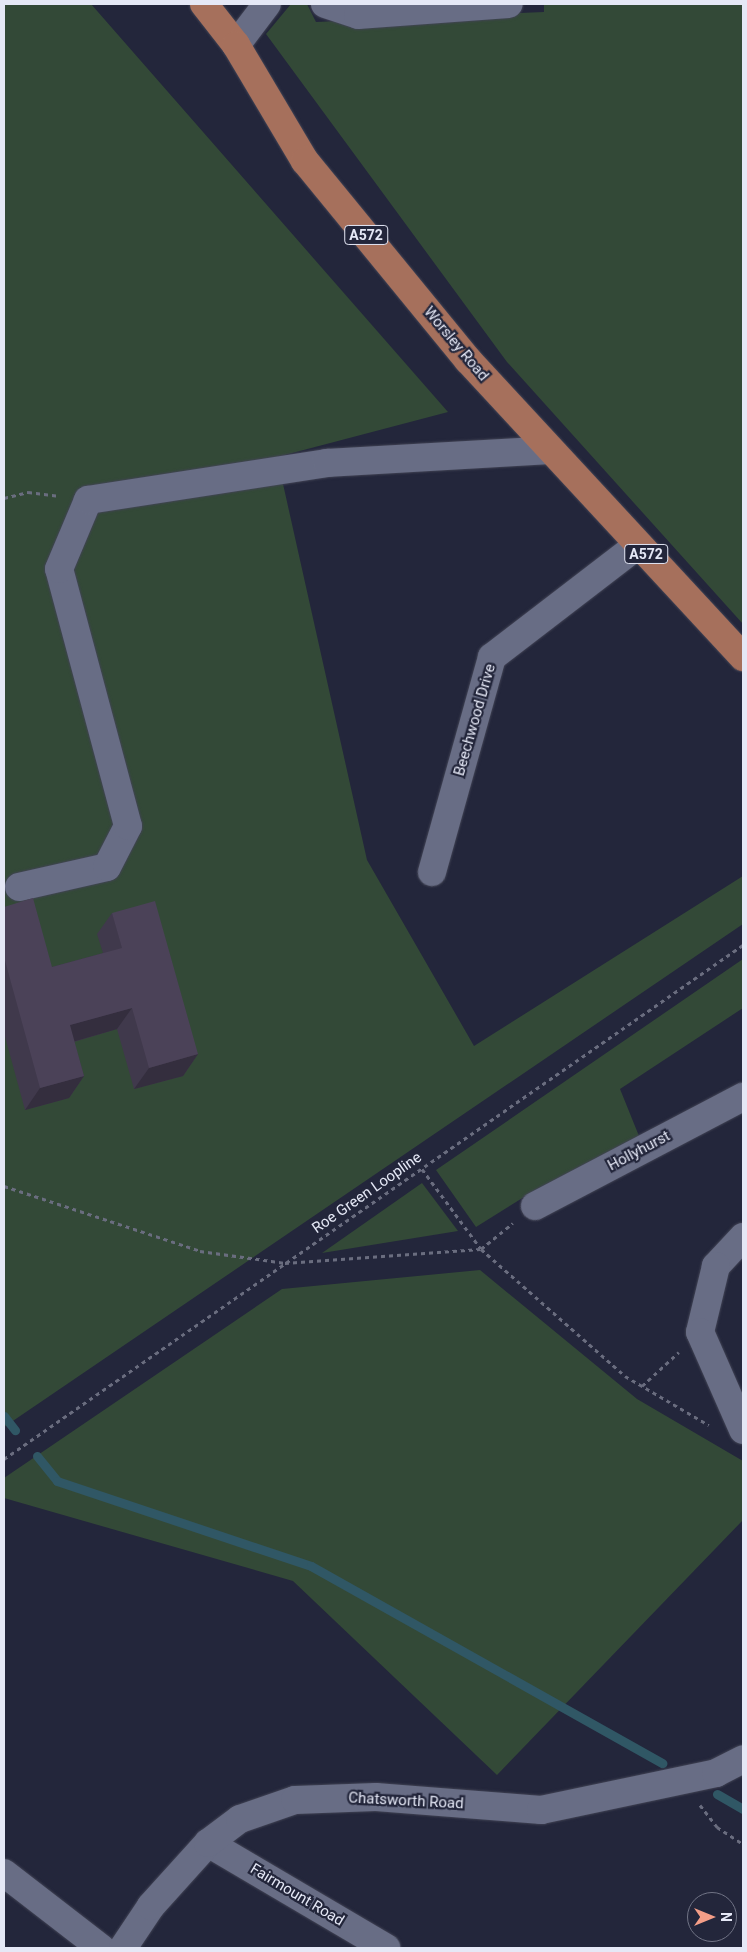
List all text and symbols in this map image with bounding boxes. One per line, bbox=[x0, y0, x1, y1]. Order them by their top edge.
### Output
road number: A572 bbox=[344, 224, 388, 246]
street label: Worsley Road bbox=[420, 303, 492, 385]
road number: A572 bbox=[624, 542, 668, 566]
street label: Beechwood Drive bbox=[450, 662, 500, 778]
street label: Hollyhurst bbox=[605, 1127, 673, 1175]
street label: Roe Green Loopline bbox=[309, 1148, 425, 1238]
street label: Chatsworth Road bbox=[348, 1789, 464, 1813]
street label: Fairmount Road bbox=[247, 1860, 347, 1930]
north arrow bbox=[687, 1892, 737, 1942]
text: N bbox=[718, 1912, 734, 1922]

